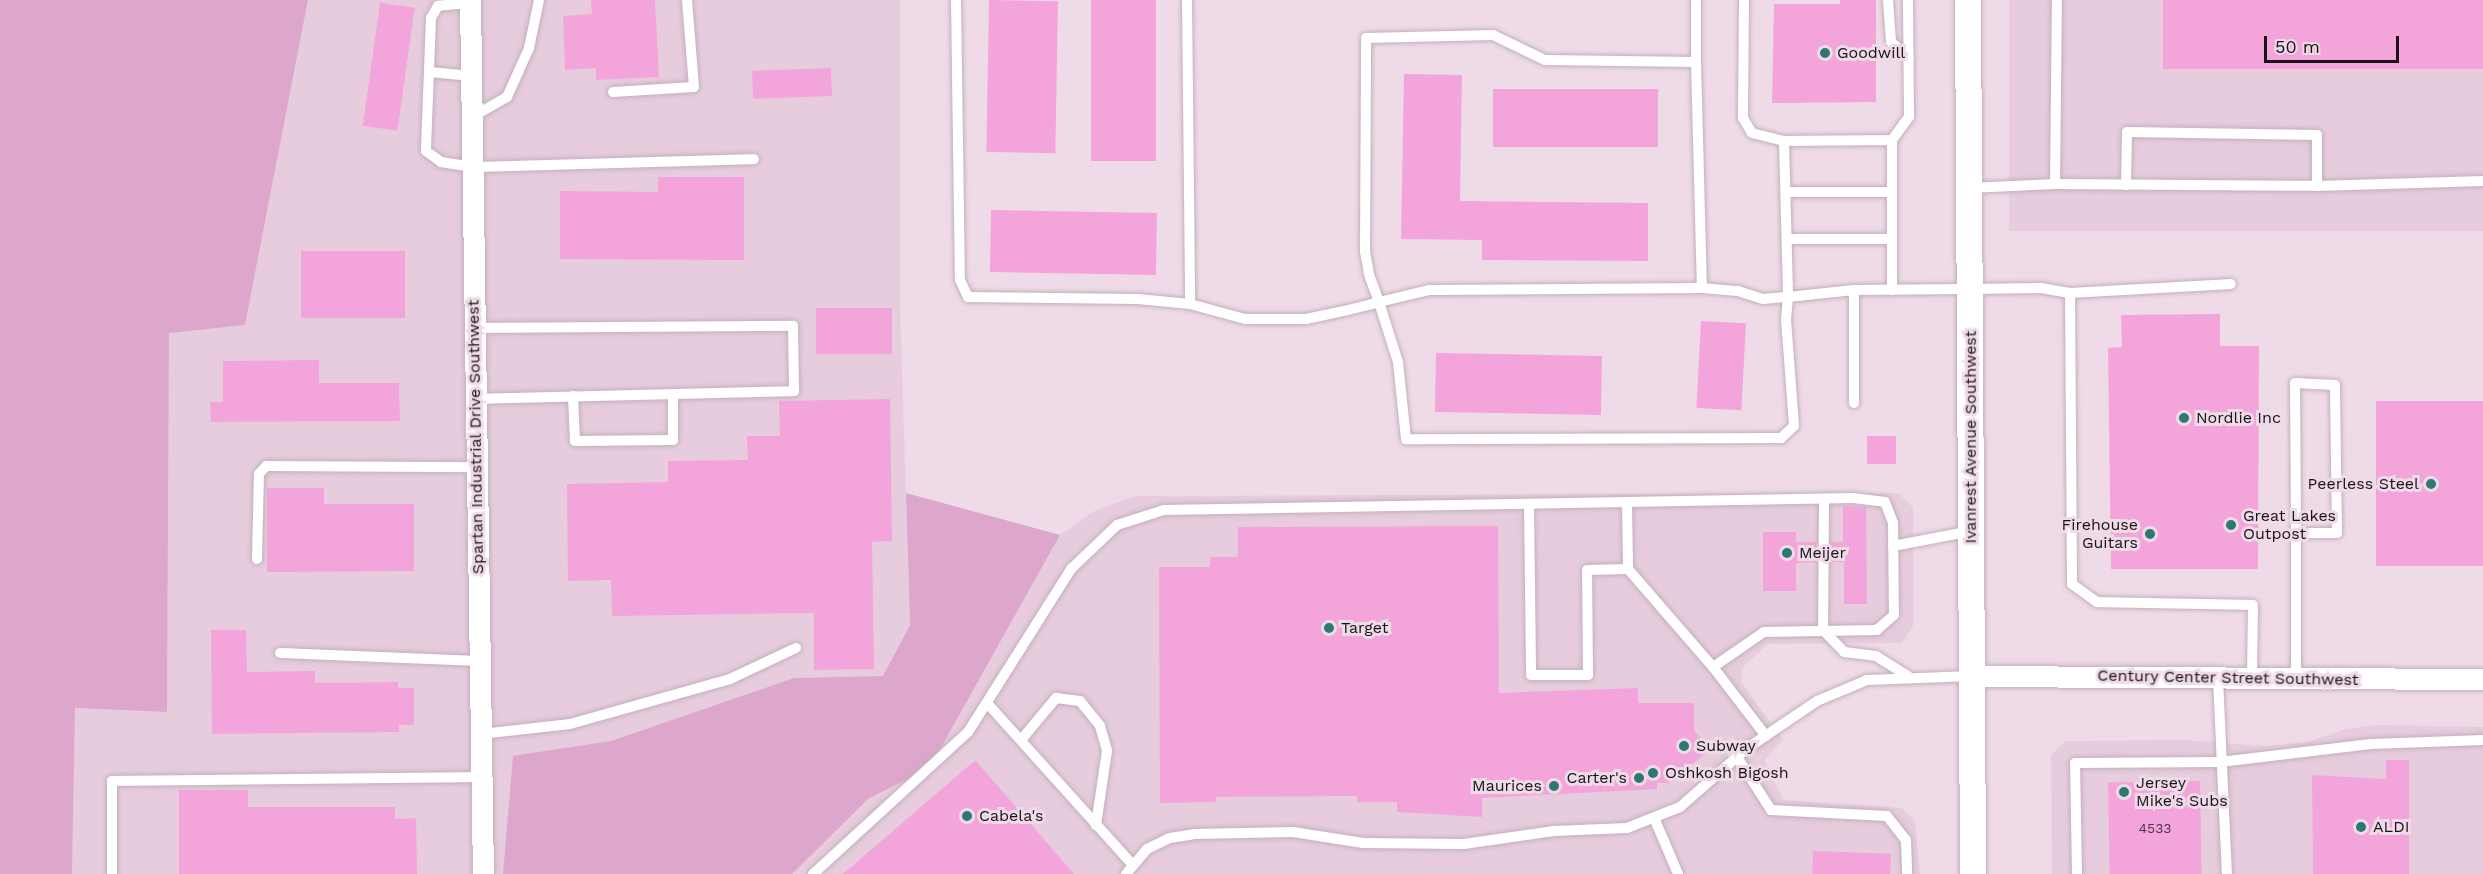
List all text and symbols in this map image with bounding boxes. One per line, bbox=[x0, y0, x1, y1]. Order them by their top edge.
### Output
scale bar bbox=[2267, 24, 2402, 62]
text: 50 m bbox=[2275, 36, 2320, 57]
place label: Goodwill bbox=[1837, 43, 1905, 63]
marker: Goodwill bbox=[1818, 46, 1832, 60]
street label: Spartan Industrial Drive Southwest bbox=[464, 299, 488, 575]
street label: Ivanrest Avenue Southwest bbox=[1961, 330, 1981, 544]
place label: Nordlie Inc bbox=[2196, 408, 2281, 428]
marker: Nordlie Inc bbox=[2177, 411, 2191, 425]
place label: Peerless Steel bbox=[2308, 474, 2419, 494]
marker: Peerless Steel bbox=[2424, 477, 2438, 491]
place label: Great Lakes Outpost bbox=[2243, 506, 2336, 544]
place label: Firehouse Guitars bbox=[2061, 515, 2138, 553]
marker: Great Lakes Outpost bbox=[2224, 518, 2238, 532]
marker: Firehouse Guitars bbox=[2143, 527, 2157, 541]
place label: Meijer bbox=[1799, 543, 1846, 563]
marker: Meijer bbox=[1780, 546, 1794, 560]
place label: Target bbox=[1341, 618, 1388, 638]
marker: Target bbox=[1322, 621, 1336, 635]
street label: Century Center Street Southwest bbox=[2097, 666, 2359, 690]
place label: Subway bbox=[1696, 736, 1756, 756]
marker: Subway bbox=[1677, 739, 1691, 753]
place label: Oshkosh Bigosh bbox=[1665, 763, 1789, 783]
marker: Oshkosh Bigosh bbox=[1646, 766, 1660, 780]
place label: Carter's bbox=[1566, 768, 1627, 788]
marker: Carter's bbox=[1632, 771, 1646, 785]
place label: Jersey Mike's Subs bbox=[2136, 773, 2228, 811]
place label: Maurices bbox=[1472, 776, 1542, 796]
marker: Maurices bbox=[1547, 779, 1561, 793]
marker: Jersey Mike's Subs bbox=[2117, 785, 2131, 799]
place label: Cabela's bbox=[979, 806, 1043, 826]
marker: Cabela's bbox=[960, 809, 974, 823]
place label: ALDI bbox=[2373, 817, 2409, 837]
house number: 4533 bbox=[2138, 820, 2172, 836]
marker: ALDI bbox=[2354, 820, 2368, 834]

